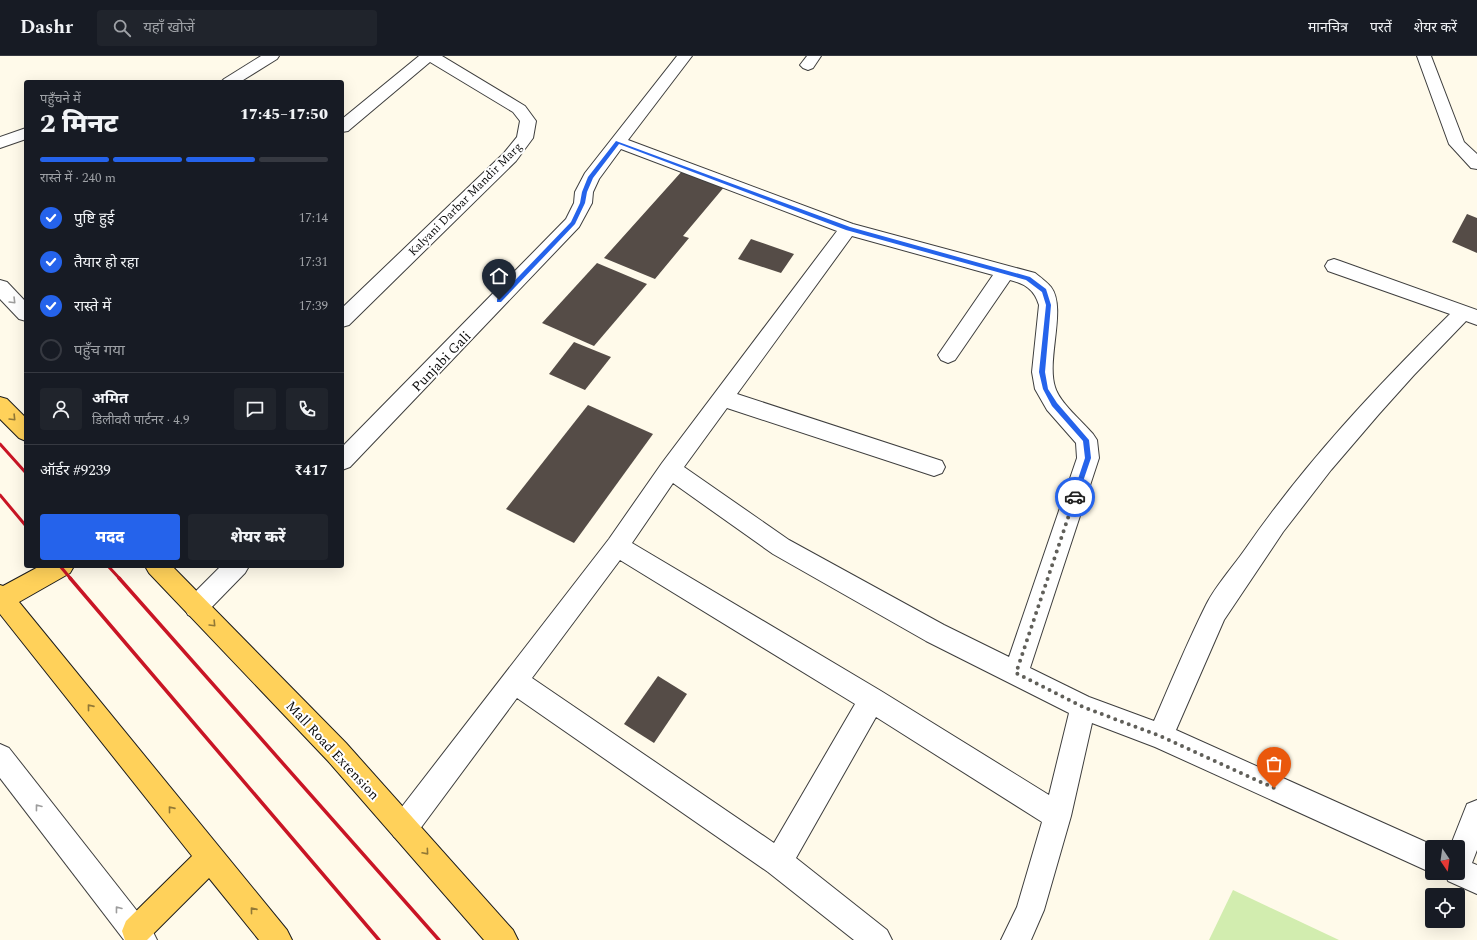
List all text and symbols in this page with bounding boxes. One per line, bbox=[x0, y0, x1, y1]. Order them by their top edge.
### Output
search box bbox=[97, 10, 377, 46]
text: Dashr bbox=[20, 13, 73, 42]
text: यहाँ खोजें bbox=[143, 16, 195, 39]
icon: search bbox=[111, 17, 133, 39]
text: मानचित्र bbox=[1308, 17, 1348, 38]
text: परतें bbox=[1370, 17, 1392, 38]
text: शेयर करें bbox=[1414, 17, 1457, 38]
text: पहुँचने में bbox=[40, 89, 81, 109]
text: 17:45–17:50 bbox=[240, 103, 328, 126]
text: 2 मिनट bbox=[40, 104, 118, 144]
street label: Kalyani Darbar Mandir Marg bbox=[404, 138, 527, 261]
text: रास्ते में · 240 m bbox=[40, 168, 116, 188]
icon: check bbox=[40, 207, 62, 229]
text: पुष्टि हुई bbox=[74, 207, 114, 230]
text: 17:14 bbox=[299, 208, 328, 228]
icon: check bbox=[40, 251, 62, 273]
text: तैयार हो रहा bbox=[74, 251, 139, 274]
text: 17:31 bbox=[299, 252, 328, 272]
pin bbox=[482, 259, 516, 300]
icon: home bbox=[488, 265, 510, 287]
icon: check bbox=[40, 295, 62, 317]
text: रास्ते में bbox=[74, 295, 111, 318]
one-way arrow bbox=[8, 296, 16, 304]
text: 17:39 bbox=[299, 296, 328, 316]
street label: Punjabi Gali bbox=[407, 326, 476, 397]
text: पहुँच गया bbox=[74, 339, 125, 362]
text: अमित bbox=[92, 387, 128, 410]
button: person bbox=[40, 388, 82, 430]
button: chat bbox=[234, 388, 276, 430]
button: phone bbox=[286, 388, 328, 430]
text: डिलीवरी पार्टनर · 4.9 bbox=[92, 410, 190, 430]
one-way arrow bbox=[8, 413, 16, 421]
text: ऑर्डर #9239 bbox=[40, 459, 111, 482]
text: ₹417 bbox=[294, 459, 328, 482]
courier bbox=[1055, 477, 1095, 517]
icon: car bbox=[1064, 486, 1086, 508]
button: मदद bbox=[40, 514, 180, 560]
button: शेयर करें bbox=[188, 514, 328, 560]
one-way arrow bbox=[208, 619, 216, 627]
street label: Mall Road Extension bbox=[281, 696, 384, 805]
one-way arrow bbox=[87, 705, 94, 712]
pin bbox=[1257, 747, 1291, 788]
icon: bag bbox=[1263, 753, 1285, 775]
one-way arrow bbox=[36, 804, 43, 811]
one-way arrow bbox=[169, 806, 176, 813]
north arrow bbox=[1425, 840, 1465, 880]
map controls bbox=[1425, 840, 1465, 928]
one-way arrow bbox=[421, 847, 429, 855]
button: locate bbox=[1425, 888, 1465, 928]
one-way arrow bbox=[116, 907, 123, 914]
one-way arrow bbox=[250, 907, 257, 914]

